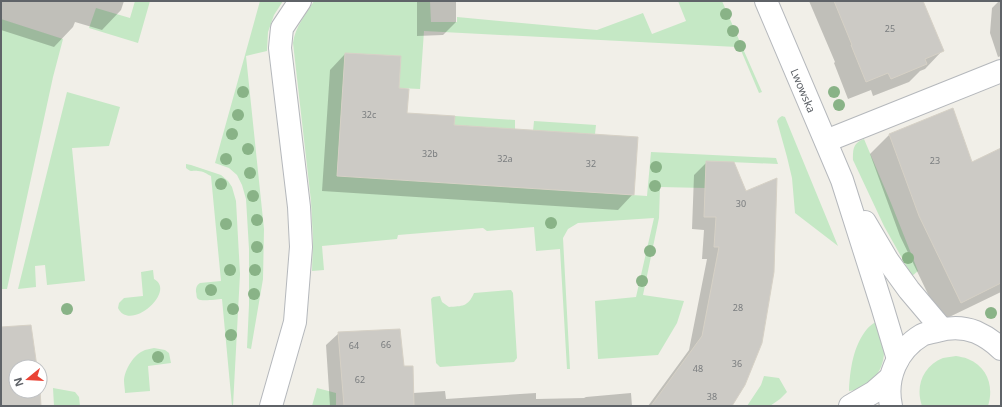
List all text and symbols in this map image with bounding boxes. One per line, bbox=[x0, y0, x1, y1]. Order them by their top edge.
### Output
house number: 25 bbox=[885, 22, 895, 35]
street label: Lwowska bbox=[788, 66, 820, 115]
house number: 32c bbox=[362, 108, 377, 121]
house number: 32b bbox=[422, 147, 438, 160]
house number: 32a bbox=[497, 152, 513, 165]
house number: 23 bbox=[930, 154, 940, 167]
house number: 32 bbox=[586, 157, 596, 170]
house number: 30 bbox=[736, 197, 746, 210]
house number: 28 bbox=[733, 301, 743, 314]
house number: 66 bbox=[381, 338, 391, 351]
house number: 64 bbox=[349, 339, 359, 352]
house number: 36 bbox=[732, 357, 742, 370]
north arrow bbox=[8, 359, 48, 399]
house number: 48 bbox=[693, 362, 703, 375]
house number: 62 bbox=[355, 373, 365, 386]
text: N bbox=[9, 376, 27, 389]
house number: 38 bbox=[707, 390, 717, 403]

